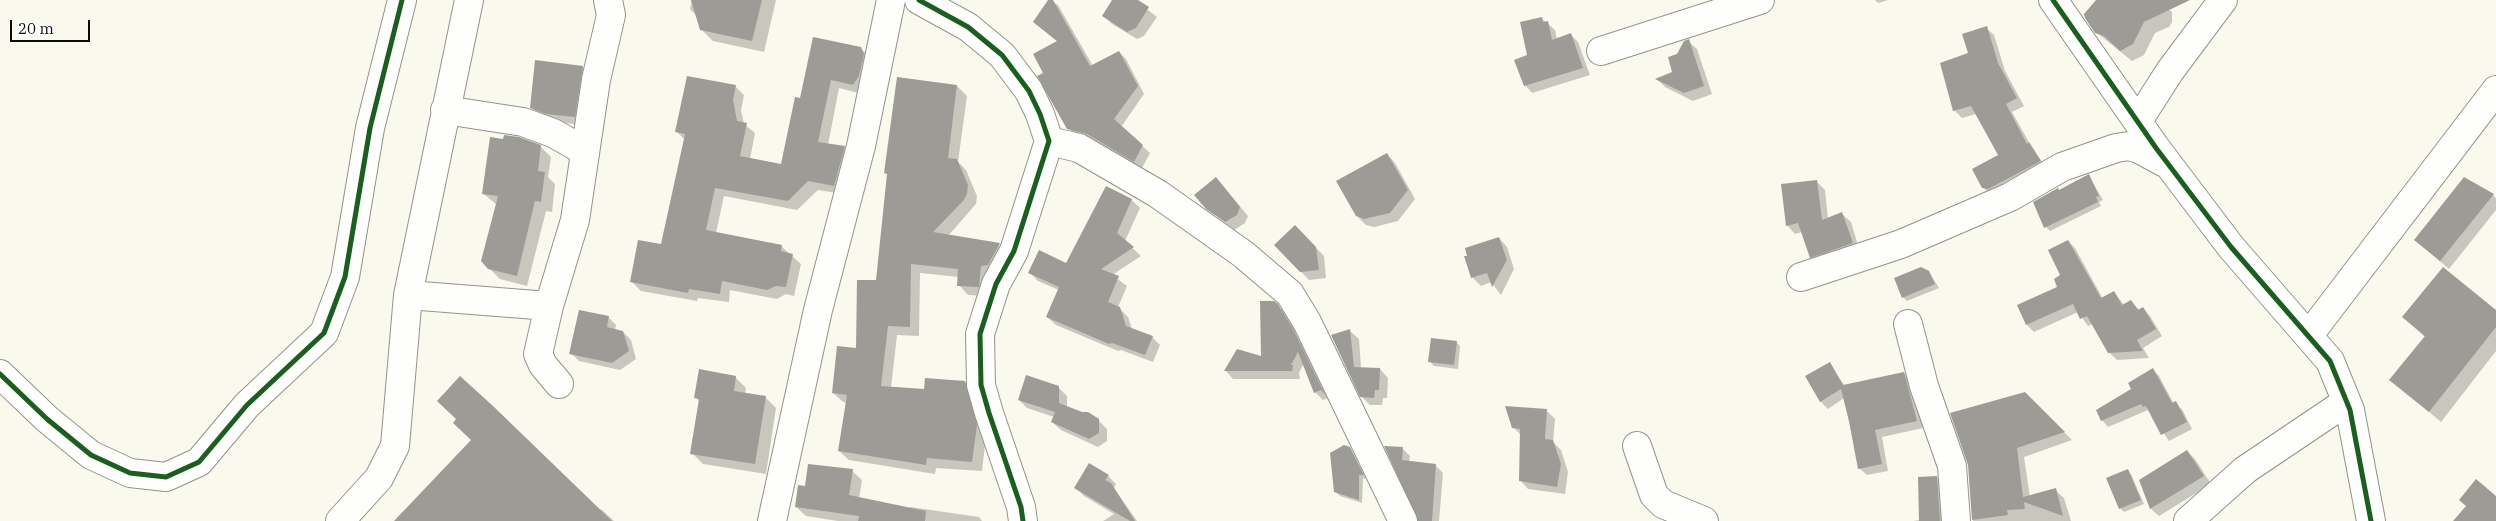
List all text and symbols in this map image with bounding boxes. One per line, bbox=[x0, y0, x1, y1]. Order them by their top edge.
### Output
scale bar bbox=[12, 10, 92, 42]
text: 20 m bbox=[18, 19, 54, 38]

